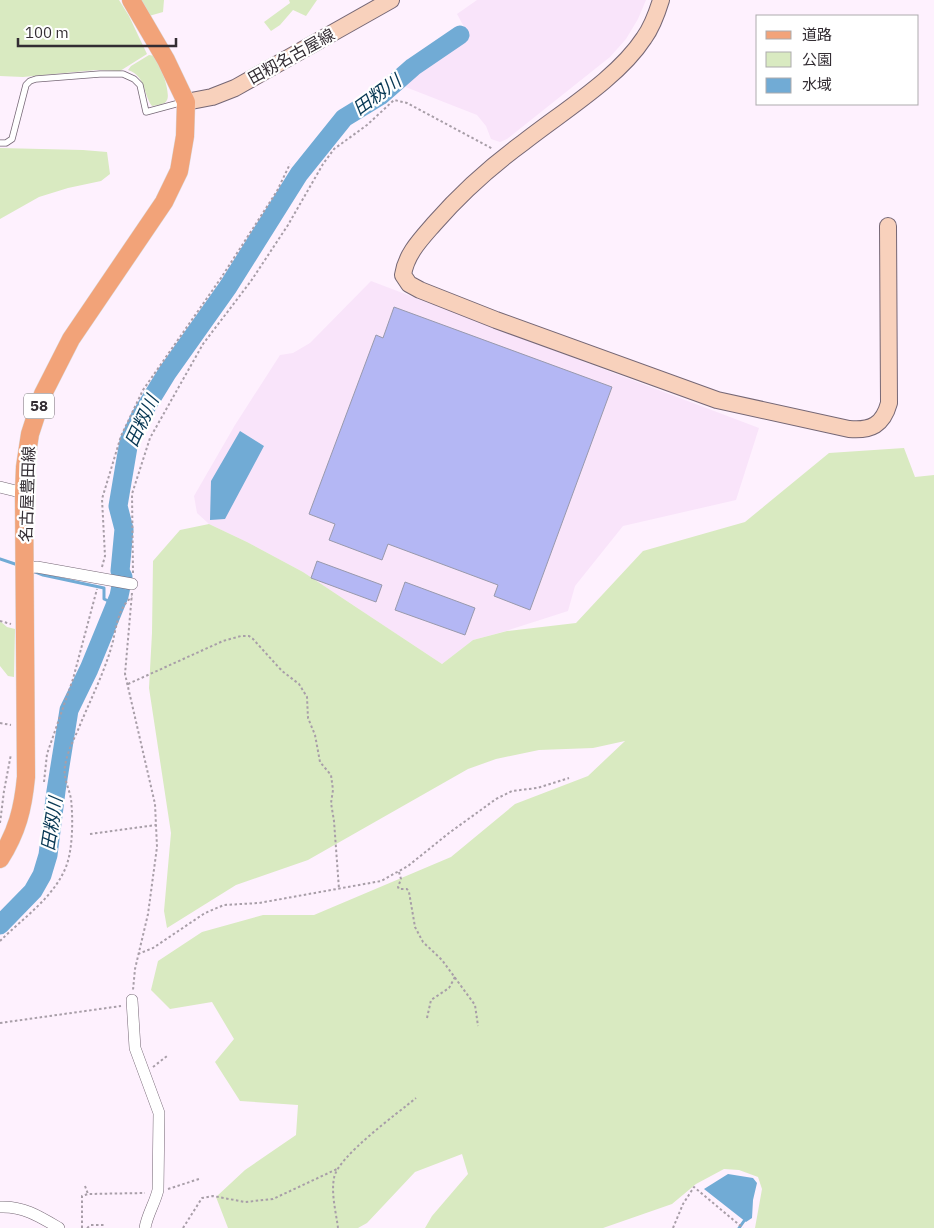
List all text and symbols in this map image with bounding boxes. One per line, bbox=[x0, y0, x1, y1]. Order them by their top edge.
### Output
scale bar bbox=[18, 15, 175, 47]
legend bbox=[756, 15, 919, 105]
text: 100 m bbox=[25, 23, 69, 42]
street label: 田籾名古屋線 bbox=[244, 24, 338, 88]
text: 道路 bbox=[802, 25, 832, 44]
text: 公園 bbox=[802, 50, 832, 69]
water label: 田籾川 bbox=[348, 68, 407, 120]
text: 水域 bbox=[802, 75, 832, 94]
water label: 田籾川 bbox=[120, 390, 164, 450]
road number: 58 bbox=[24, 394, 54, 418]
street label: 名古屋豊田線 bbox=[15, 446, 39, 542]
water label: 田籾川 bbox=[36, 793, 67, 852]

